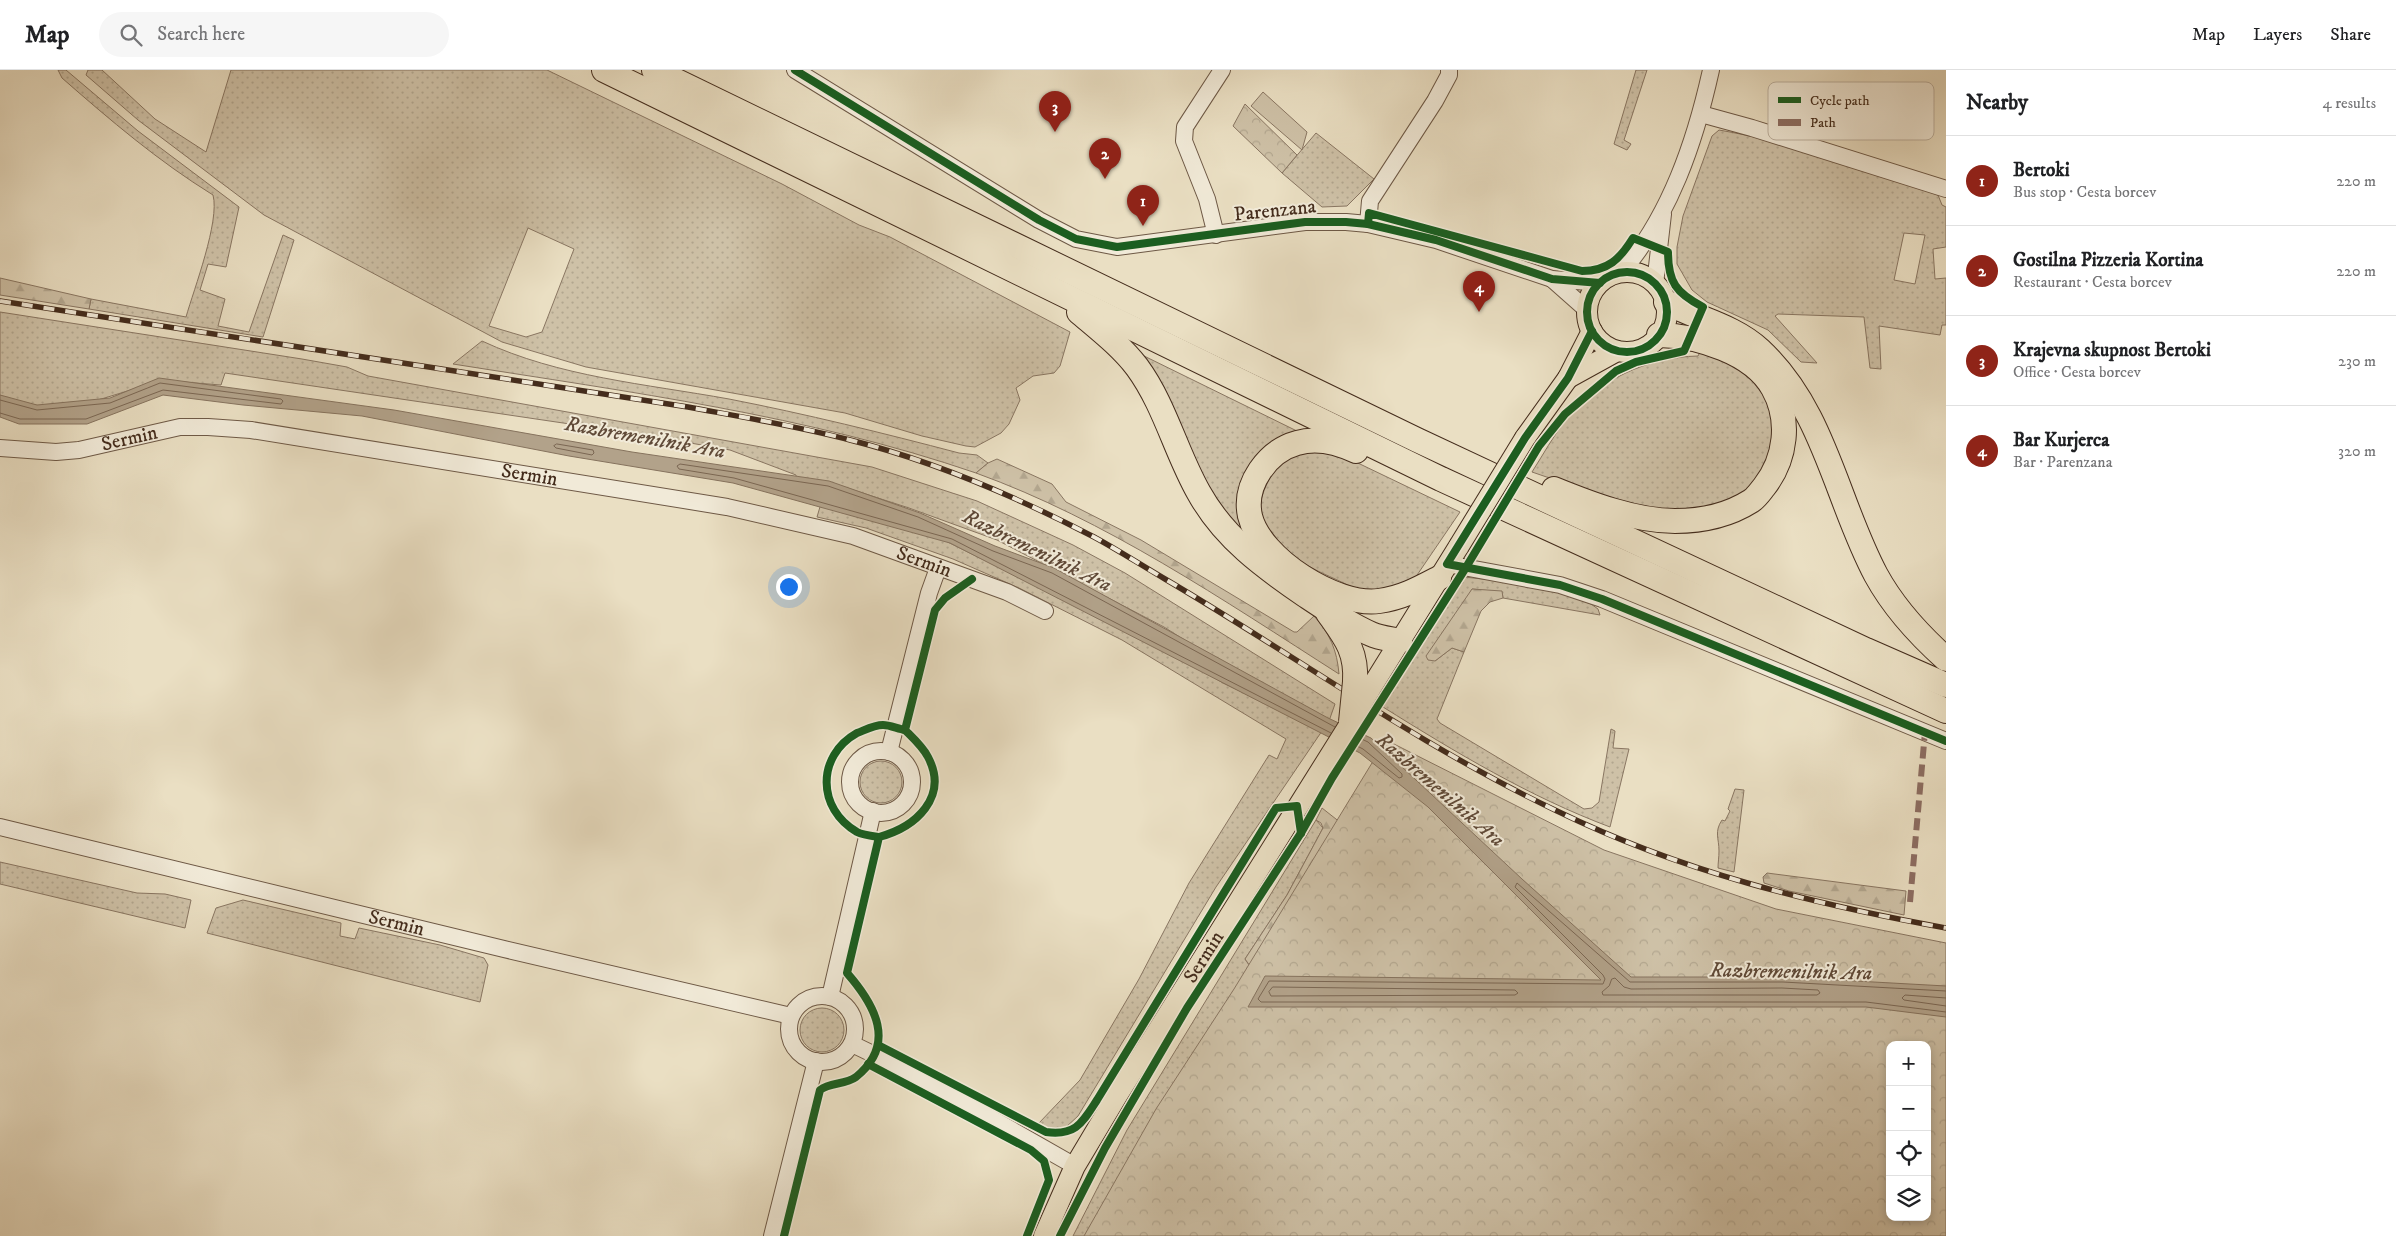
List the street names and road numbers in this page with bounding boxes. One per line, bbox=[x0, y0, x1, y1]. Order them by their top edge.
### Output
street label: Parenzana bbox=[1233, 194, 1318, 228]
street label: Sermin bbox=[99, 420, 161, 457]
street label: Sermin bbox=[499, 458, 560, 492]
street label: Sermin bbox=[893, 540, 956, 583]
street label: Sermin bbox=[366, 904, 428, 942]
street label: Sermin bbox=[1178, 926, 1230, 988]

